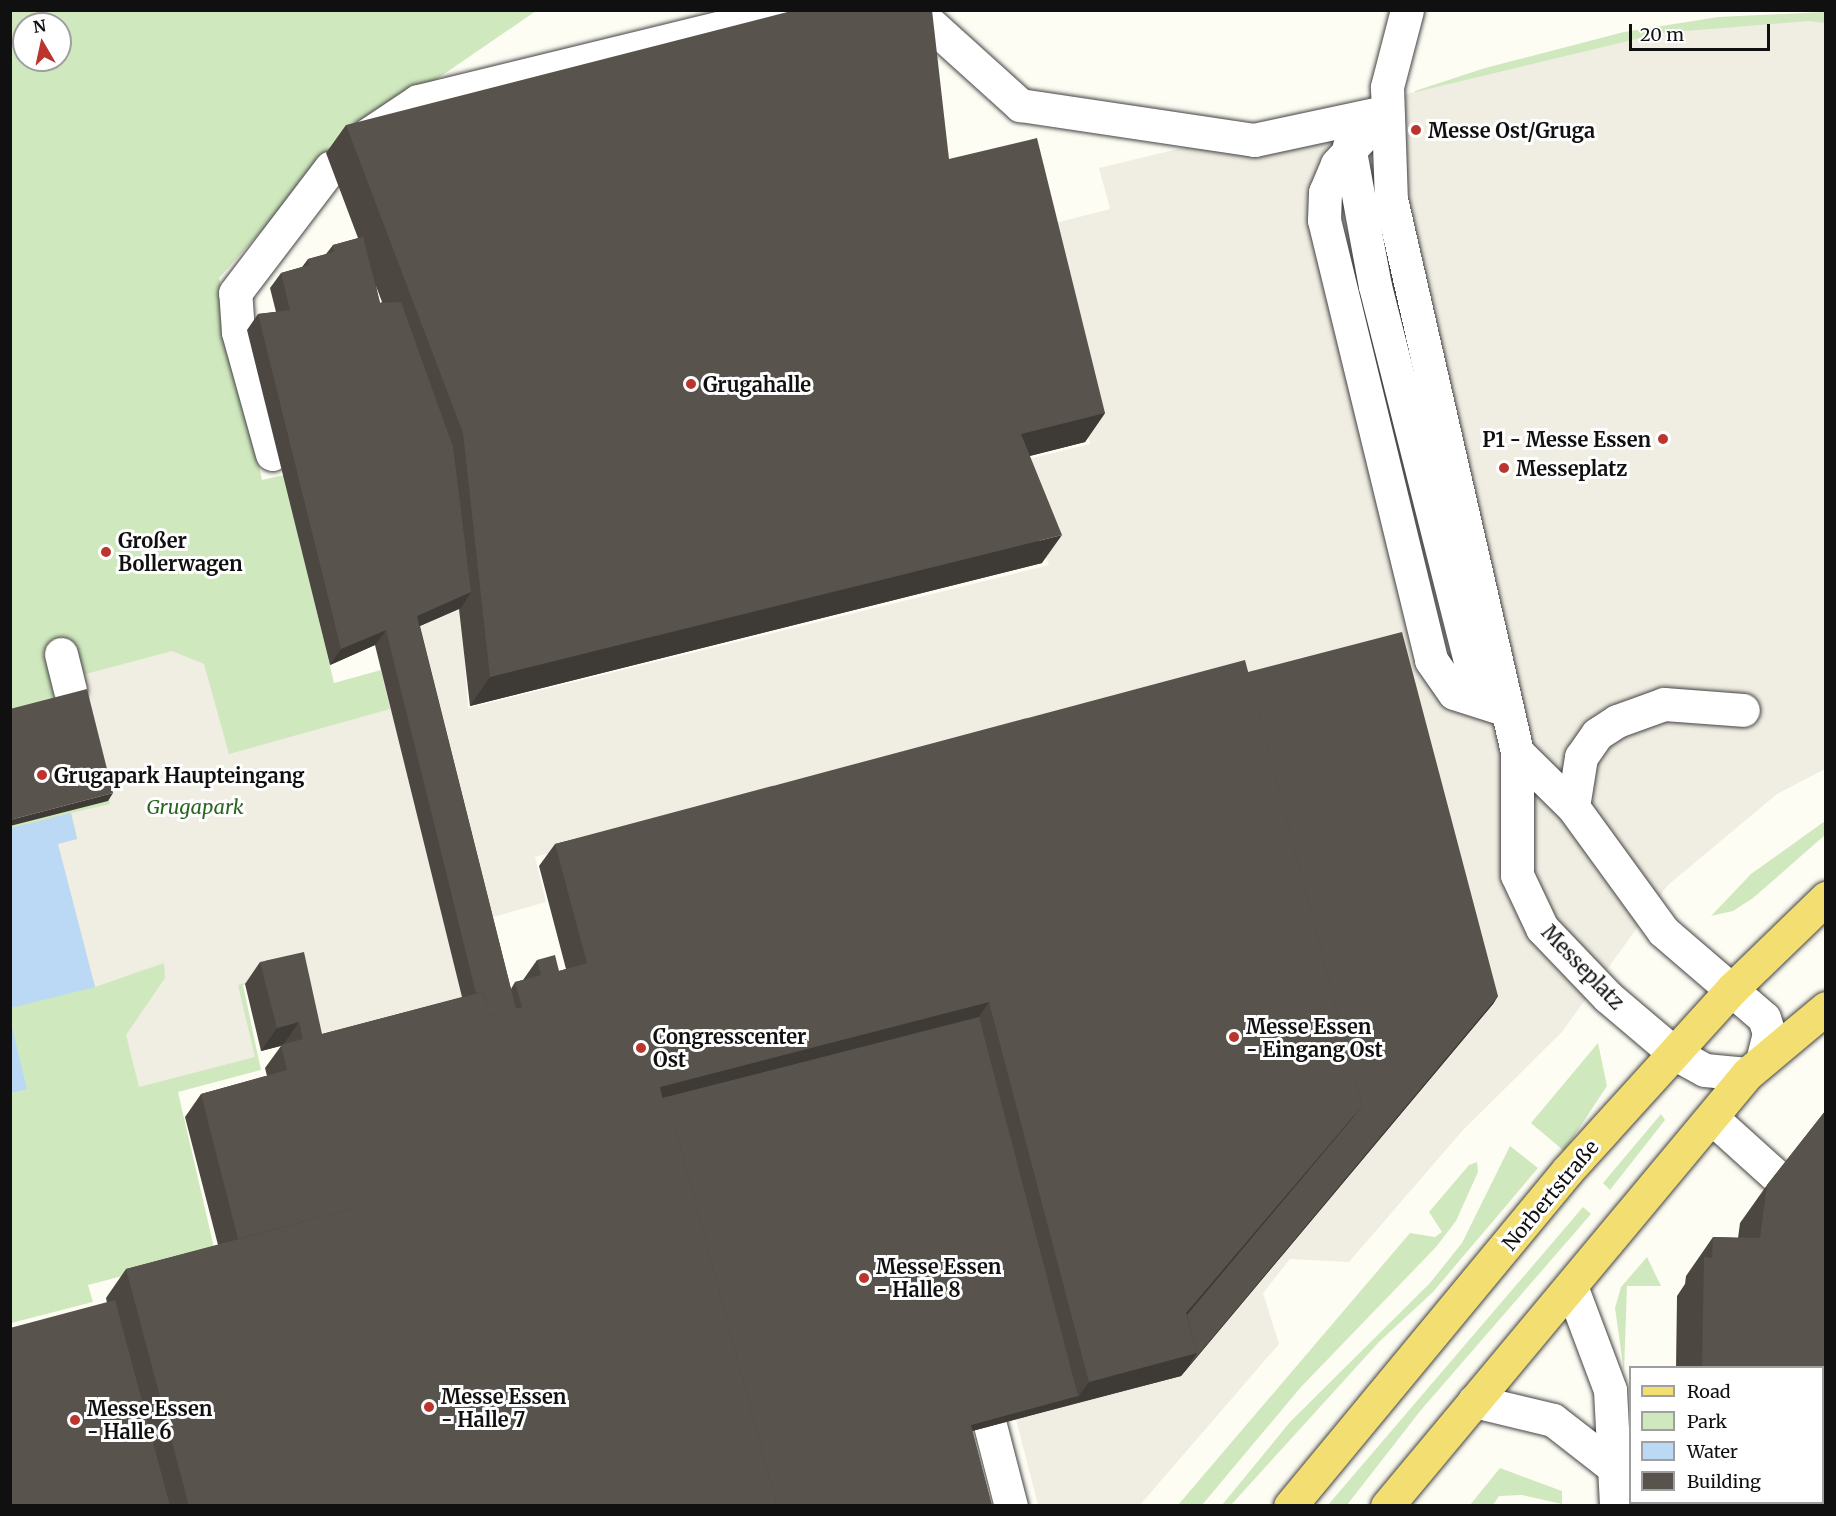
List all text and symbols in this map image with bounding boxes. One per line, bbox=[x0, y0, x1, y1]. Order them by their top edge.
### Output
north arrow bbox=[12, 12, 72, 72]
scale bar bbox=[1632, 12, 1773, 50]
text: N bbox=[32, 15, 47, 37]
text: 20 m bbox=[1640, 23, 1684, 46]
place label: Messe Ost/Gruga bbox=[1428, 118, 1595, 142]
marker: Messe Ost/Gruga bbox=[1409, 123, 1423, 137]
place label: Grugahalle bbox=[703, 372, 811, 396]
marker: Grugahalle bbox=[684, 377, 698, 391]
place label: P1 - Messe Essen bbox=[1482, 427, 1651, 451]
marker: P1 - Messe Essen bbox=[1656, 432, 1670, 446]
place label: Messeplatz bbox=[1516, 456, 1627, 480]
marker: Messeplatz bbox=[1497, 461, 1511, 475]
place label: Großer Bollerwagen bbox=[118, 528, 243, 575]
marker: Großer Bollerwagen bbox=[99, 545, 113, 559]
place label: Grugapark Haupteingang bbox=[54, 763, 305, 787]
marker: Grugapark Haupteingang bbox=[35, 768, 49, 782]
park label: Grugapark bbox=[146, 794, 244, 818]
street label: Messeplatz bbox=[1537, 920, 1629, 1014]
place label: Messe Essen - Eingang Ost bbox=[1246, 1014, 1383, 1061]
place label: Congresscenter Ost bbox=[653, 1024, 806, 1071]
marker: Messe Essen - Eingang Ost bbox=[1227, 1030, 1241, 1044]
marker: Congresscenter Ost bbox=[634, 1041, 648, 1055]
street label: Norbertstraße bbox=[1497, 1135, 1603, 1255]
place label: Messe Essen - Halle 8 bbox=[876, 1254, 1001, 1301]
marker: Messe Essen - Halle 8 bbox=[857, 1271, 871, 1285]
legend bbox=[1629, 1366, 1824, 1504]
text: Road bbox=[1687, 1380, 1731, 1403]
place label: Messe Essen - Halle 7 bbox=[441, 1384, 566, 1431]
place label: Messe Essen - Halle 6 bbox=[87, 1396, 212, 1443]
marker: Messe Essen - Halle 7 bbox=[422, 1400, 436, 1414]
text: Park bbox=[1687, 1410, 1727, 1433]
marker: Messe Essen - Halle 6 bbox=[68, 1413, 82, 1427]
text: Water bbox=[1687, 1440, 1738, 1463]
text: Building bbox=[1687, 1470, 1761, 1493]

